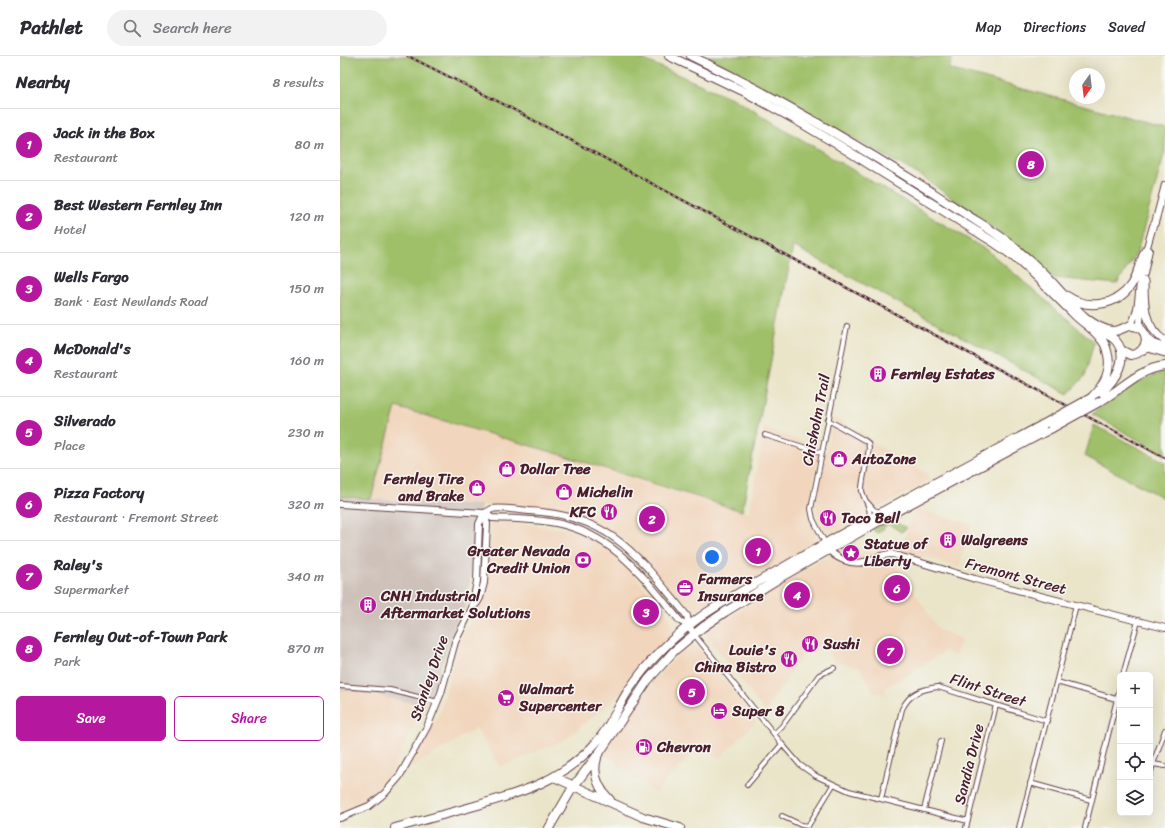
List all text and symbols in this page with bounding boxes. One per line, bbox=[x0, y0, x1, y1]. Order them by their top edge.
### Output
search box bbox=[107, 10, 387, 46]
text: Pathlet bbox=[20, 11, 83, 44]
text: Search here bbox=[153, 15, 232, 41]
text: Map bbox=[975, 15, 1001, 40]
text: Directions bbox=[1023, 15, 1086, 40]
text: Saved bbox=[1108, 15, 1145, 40]
icon: search bbox=[121, 17, 143, 39]
text: Nearby bbox=[16, 67, 70, 97]
north arrow bbox=[1069, 68, 1105, 104]
text: 8 results bbox=[272, 71, 324, 94]
text: Jack in the Box bbox=[54, 120, 154, 146]
text: 1 bbox=[26, 133, 32, 156]
text: 80 m bbox=[295, 133, 324, 156]
text: Restaurant bbox=[54, 146, 118, 169]
pin: 8 bbox=[1018, 149, 1044, 179]
text: Best Western Fernley Inn bbox=[54, 192, 222, 218]
text: 2 bbox=[25, 205, 33, 228]
text: 120 m bbox=[289, 205, 324, 228]
text: Hotel bbox=[54, 218, 86, 241]
text: Wells Fargo bbox=[54, 264, 129, 290]
text: 3 bbox=[25, 277, 33, 300]
text: 150 m bbox=[289, 277, 324, 300]
text: Bank · East Newlands Road bbox=[54, 290, 208, 313]
text: McDonald's bbox=[54, 336, 131, 362]
text: 4 bbox=[25, 349, 33, 372]
text: 160 m bbox=[289, 349, 324, 372]
place label: Fernley Estates bbox=[890, 361, 996, 387]
text: Restaurant bbox=[54, 362, 118, 385]
building icon: Fernley Estates bbox=[868, 364, 888, 384]
street label: Chisholm Trail bbox=[794, 371, 838, 468]
text: Silverado bbox=[54, 408, 116, 434]
text: 5 bbox=[25, 421, 33, 444]
text: 230 m bbox=[288, 421, 324, 444]
text: Place bbox=[54, 434, 85, 457]
place label: AutoZone bbox=[851, 446, 916, 472]
shop icon: AutoZone bbox=[829, 449, 849, 469]
place label: Dollar Tree bbox=[520, 456, 591, 482]
shop icon: Dollar Tree bbox=[497, 459, 517, 479]
place label: Fernley Tire and Brake bbox=[383, 466, 465, 509]
shop icon: Fernley Tire and Brake bbox=[467, 478, 487, 498]
place label: Michelin bbox=[576, 479, 634, 505]
text: Pizza Factory bbox=[54, 480, 144, 506]
shop icon: Michelin bbox=[554, 482, 574, 502]
text: 6 bbox=[25, 493, 33, 516]
text: 320 m bbox=[288, 493, 324, 516]
place label: KFC bbox=[569, 499, 596, 525]
restaurant icon: KFC bbox=[599, 502, 619, 522]
pin: 2 bbox=[639, 504, 665, 534]
place label: Taco Bell bbox=[841, 505, 901, 531]
text: Restaurant · Fremont Street bbox=[54, 506, 219, 529]
restaurant icon: Taco Bell bbox=[818, 508, 838, 528]
place label: Walgreens bbox=[961, 527, 1029, 553]
building icon: Walgreens bbox=[938, 530, 958, 550]
place label: Statue of Liberty bbox=[863, 531, 929, 574]
pin: 1 bbox=[745, 536, 771, 566]
place label: Greater Nevada Credit Union bbox=[466, 538, 571, 581]
place icon: Statue of Liberty bbox=[841, 543, 861, 563]
your location bbox=[702, 547, 722, 567]
bank icon: Greater Nevada Credit Union bbox=[573, 550, 593, 570]
street label: Fremont Street bbox=[962, 550, 1070, 602]
text: Raley's bbox=[54, 552, 102, 578]
text: 7 bbox=[25, 565, 33, 588]
text: 340 m bbox=[287, 565, 324, 588]
place label: Farmers Insurance bbox=[697, 566, 764, 609]
pin: 6 bbox=[884, 573, 910, 603]
text: Supermarket bbox=[54, 578, 129, 601]
office icon: Farmers Insurance bbox=[675, 578, 695, 598]
pin: 4 bbox=[784, 580, 810, 610]
place label: CNH Industrial Aftermarket Solutions bbox=[380, 583, 531, 626]
building icon: CNH Industrial Aftermarket Solutions bbox=[358, 595, 378, 615]
pin: 3 bbox=[633, 597, 659, 627]
text: Fernley Out-of-Town Park bbox=[54, 624, 228, 650]
street label: Stanley Drive bbox=[402, 631, 456, 724]
place label: Sushi bbox=[822, 631, 860, 657]
restaurant icon: Sushi bbox=[800, 634, 820, 654]
pin: 7 bbox=[877, 636, 903, 666]
text: 8 bbox=[25, 637, 33, 660]
text: 870 m bbox=[287, 637, 324, 660]
place label: Louie's China Bistro bbox=[694, 637, 777, 680]
restaurant icon: Louie's China Bistro bbox=[779, 649, 799, 669]
text: Park bbox=[54, 650, 81, 673]
street label: Flint Street bbox=[947, 666, 1030, 715]
map controls bbox=[1117, 672, 1153, 816]
button: + bbox=[1117, 672, 1153, 708]
place label: Walmart Supercenter bbox=[518, 676, 603, 719]
pin: 5 bbox=[679, 677, 705, 707]
supermarket icon: Walmart Supercenter bbox=[496, 688, 516, 708]
button: Save bbox=[16, 696, 166, 741]
button: Share bbox=[174, 696, 324, 741]
place label: Super 8 bbox=[731, 698, 785, 724]
hotel icon: Super 8 bbox=[709, 701, 729, 721]
button: − bbox=[1117, 708, 1153, 744]
street label: Sandia Drive bbox=[946, 721, 992, 807]
place label: Chevron bbox=[656, 734, 712, 760]
fuel station icon: Chevron bbox=[634, 737, 654, 757]
button: locate bbox=[1117, 744, 1153, 780]
button: layers bbox=[1117, 780, 1153, 816]

